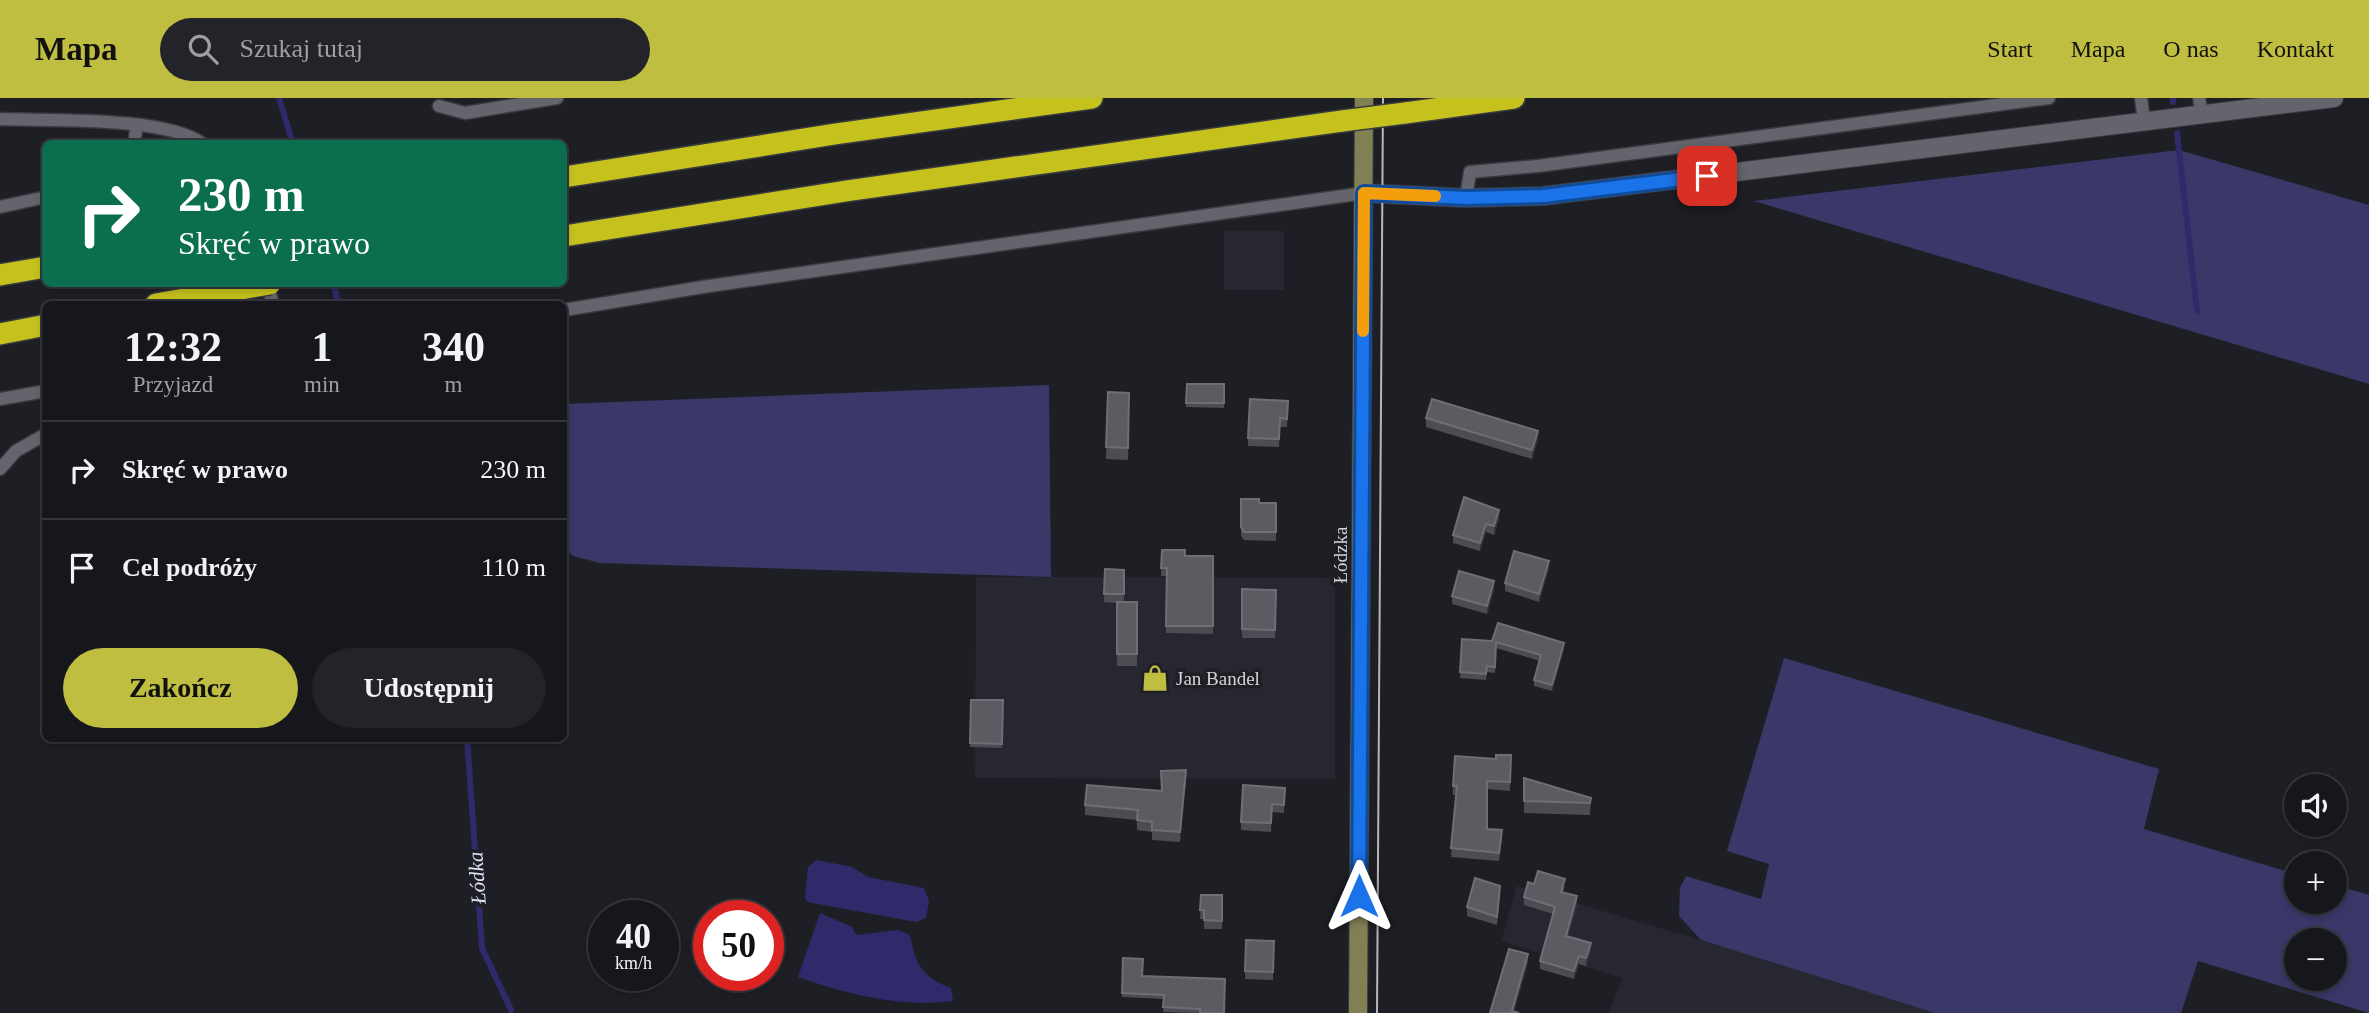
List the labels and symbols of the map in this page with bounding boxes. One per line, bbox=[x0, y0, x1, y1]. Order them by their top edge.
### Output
pin bbox=[1677, 146, 1737, 206]
street label: Łódzka bbox=[1330, 526, 1351, 583]
shop icon: Jan Bandel bbox=[1140, 663, 1170, 693]
place label: Jan Bandel bbox=[1176, 668, 1260, 689]
water label: Łódka bbox=[463, 851, 491, 906]
position arrow bbox=[1322, 859, 1396, 933]
speed limit sign: 50 bbox=[693, 900, 784, 991]

